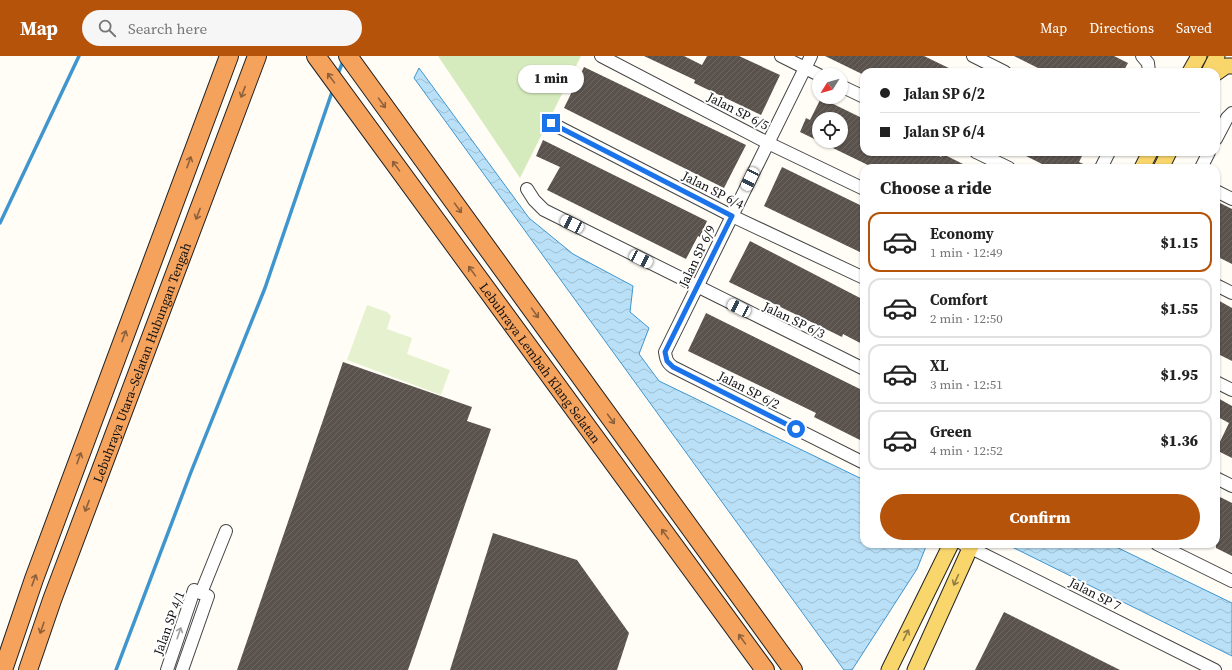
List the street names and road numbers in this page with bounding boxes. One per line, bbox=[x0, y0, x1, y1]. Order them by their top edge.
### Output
street label: Jalan SP 6/5 bbox=[703, 88, 772, 134]
street label: Jalan SP 6/4 bbox=[678, 167, 747, 213]
street label: Jalan SP 6/9 bbox=[674, 222, 719, 291]
street label: Lebuhraya Utara–Selatan Hubungan Tengah bbox=[89, 240, 195, 485]
street label: Lebuhraya Lembah Klang Selatan bbox=[476, 279, 605, 447]
street label: Jalan SP 6/3 bbox=[759, 297, 828, 342]
street label: Jalan SP 6/2 bbox=[714, 367, 783, 413]
street label: Jalan SP 7 bbox=[1065, 573, 1124, 615]
street label: Jalan SP 4/1 bbox=[149, 589, 188, 658]

